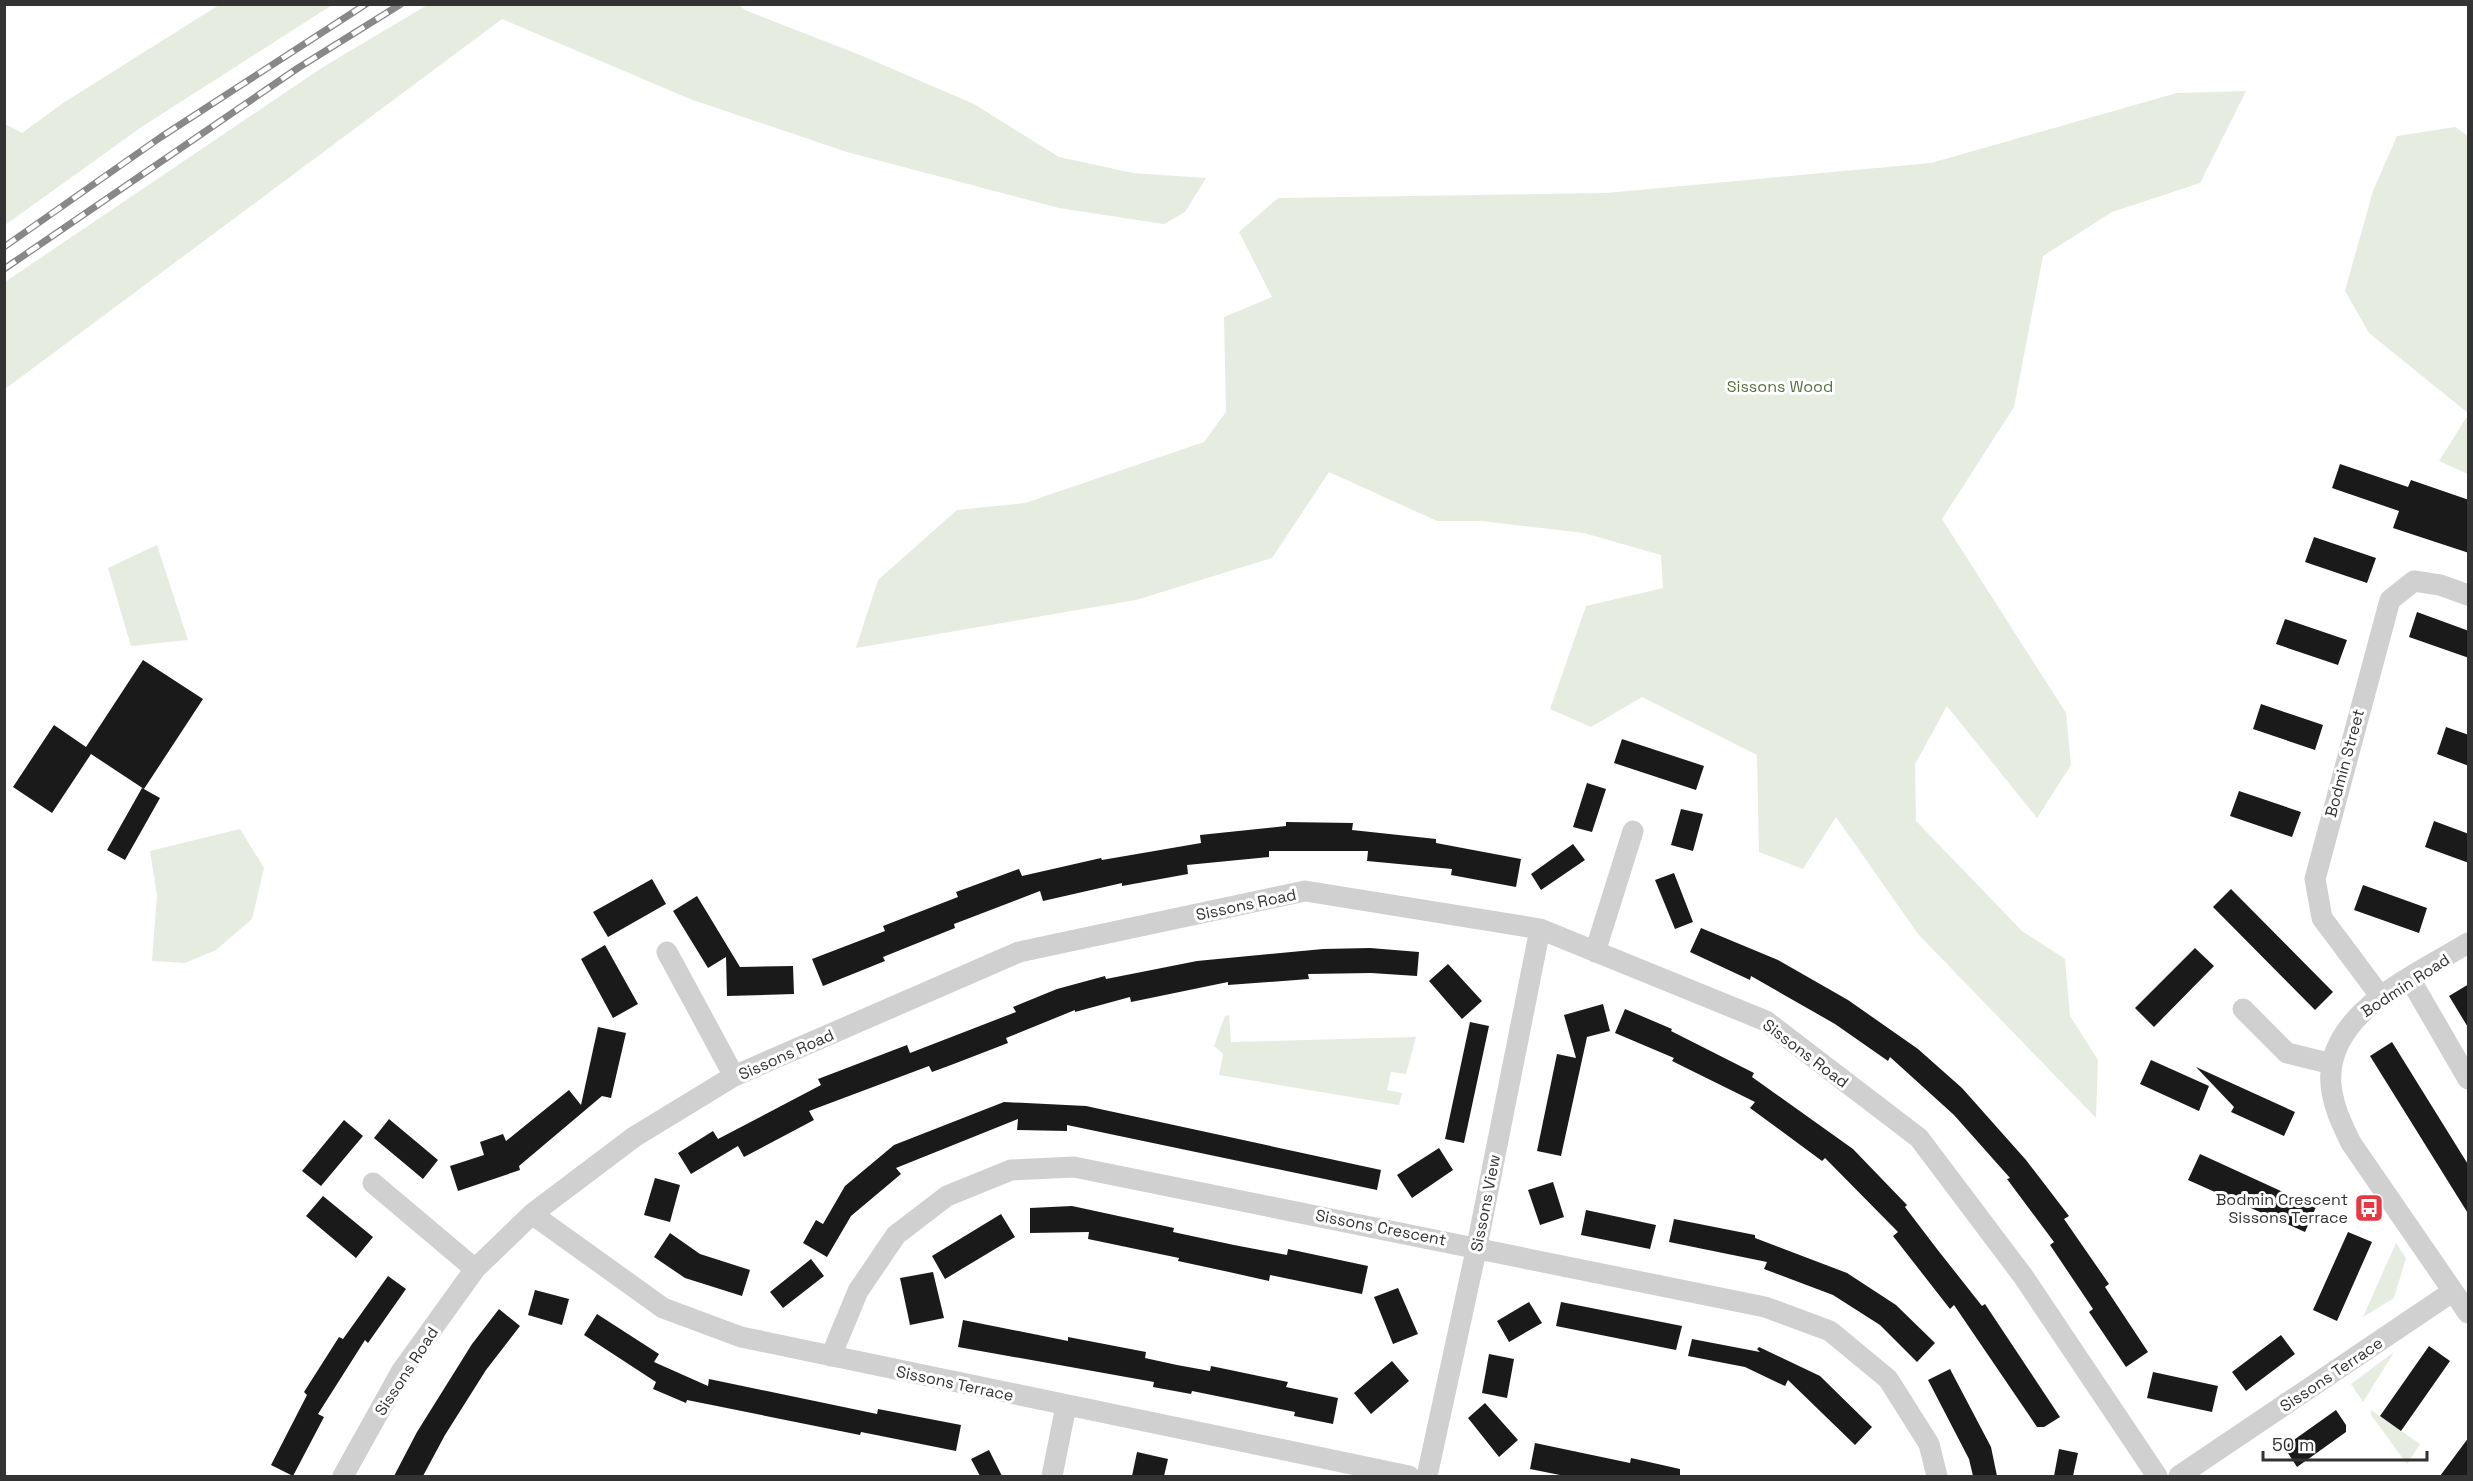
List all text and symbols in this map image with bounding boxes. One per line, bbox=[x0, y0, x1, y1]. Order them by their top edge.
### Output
park label: Sissons Wood bbox=[1727, 376, 1833, 397]
street label: Bodmin Street bbox=[2320, 707, 2369, 820]
street label: Sissons Road bbox=[1194, 884, 1298, 925]
street label: Bodmin Road bbox=[2357, 949, 2454, 1022]
street label: Sissons Road bbox=[1759, 1014, 1853, 1093]
street label: Sissons Road bbox=[735, 1024, 837, 1085]
street label: Sissons View bbox=[1466, 1153, 1505, 1253]
place label: Bodmin Crescent Sissons Terrace bbox=[2216, 1189, 2348, 1228]
bus stop icon: Bodmin Crescent Sissons Terrace bbox=[2353, 1192, 2385, 1224]
street label: Sissons Crescent bbox=[1314, 1205, 1448, 1250]
street label: Sissons Road bbox=[370, 1323, 443, 1420]
street label: Sissons Terrace bbox=[2276, 1332, 2387, 1417]
street label: Sissons Terrace bbox=[894, 1361, 1016, 1406]
scale bar bbox=[2263, 1424, 2426, 1462]
text: 50 m bbox=[2272, 1433, 2314, 1456]

